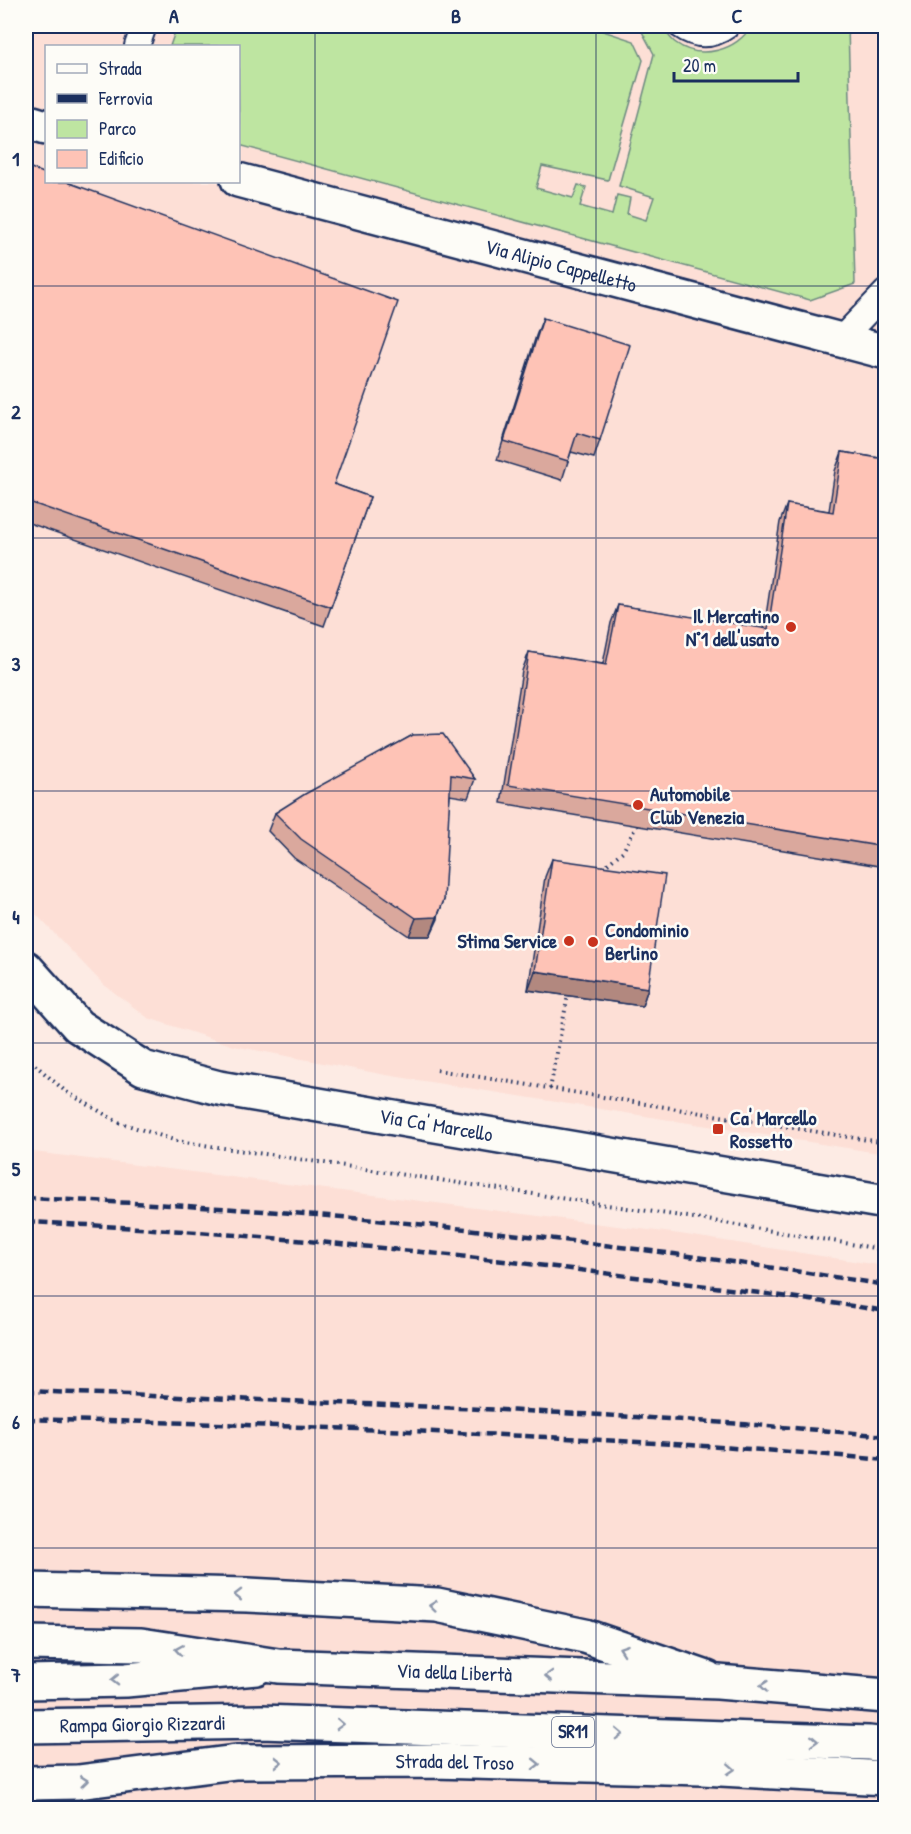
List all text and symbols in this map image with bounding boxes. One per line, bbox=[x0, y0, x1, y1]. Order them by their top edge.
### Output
text: A bbox=[169, 2, 179, 29]
text: B bbox=[451, 2, 461, 29]
text: C bbox=[732, 2, 743, 29]
legend bbox=[45, 45, 240, 183]
scale bar bbox=[674, 45, 798, 83]
text: 20 m bbox=[683, 53, 716, 78]
text: Strada bbox=[99, 56, 142, 81]
text: Ferrovia bbox=[98, 86, 152, 111]
text: Parco bbox=[99, 116, 136, 141]
text: 1 bbox=[12, 145, 20, 172]
text: Edificio bbox=[99, 146, 143, 171]
street label: Via Alipio Cappelletto bbox=[482, 232, 640, 298]
text: 2 bbox=[11, 398, 21, 425]
place label: Il Mercatino N°1 dell'usato bbox=[686, 602, 779, 652]
marker: Il Mercatino N°1 dell'usato bbox=[784, 620, 798, 634]
text: 3 bbox=[12, 650, 21, 677]
place label: Automobile Club Venezia bbox=[650, 780, 744, 830]
marker: Automobile Club Venezia bbox=[631, 798, 645, 812]
text: 4 bbox=[12, 903, 20, 930]
place label: Condominio Berlino bbox=[605, 916, 689, 966]
place label: Stima Service bbox=[457, 927, 557, 954]
marker: Stima Service bbox=[562, 934, 576, 948]
marker: Condominio Berlino bbox=[586, 935, 600, 949]
street label: Via Ca' Marcello bbox=[377, 1102, 495, 1148]
place label: Ca' Marcello Rossetto bbox=[730, 1104, 817, 1154]
marker: Ca' Marcello Rossetto bbox=[711, 1122, 725, 1136]
text: 5 bbox=[12, 1155, 21, 1182]
text: 6 bbox=[12, 1408, 20, 1435]
one-way arrow bbox=[234, 1589, 243, 1601]
one-way arrow bbox=[428, 1600, 437, 1613]
one-way arrow bbox=[618, 1644, 628, 1657]
one-way arrow bbox=[174, 1645, 183, 1657]
street label: Via della Libertà bbox=[396, 1656, 513, 1688]
text: 7 bbox=[10, 1661, 21, 1688]
one-way arrow bbox=[544, 1669, 553, 1682]
one-way arrow bbox=[111, 1674, 120, 1687]
one-way arrow bbox=[760, 1680, 769, 1693]
street label: Rampa Giorgio Rizzardi bbox=[60, 1709, 226, 1738]
road number: SR11 bbox=[552, 1717, 594, 1747]
one-way arrow bbox=[336, 1718, 345, 1731]
one-way arrow bbox=[614, 1728, 623, 1740]
one-way arrow bbox=[809, 1734, 818, 1747]
street label: Strada del Troso bbox=[395, 1747, 514, 1776]
one-way arrow bbox=[273, 1756, 282, 1768]
one-way arrow bbox=[531, 1757, 540, 1770]
one-way arrow bbox=[726, 1763, 735, 1776]
one-way arrow bbox=[79, 1775, 88, 1788]

